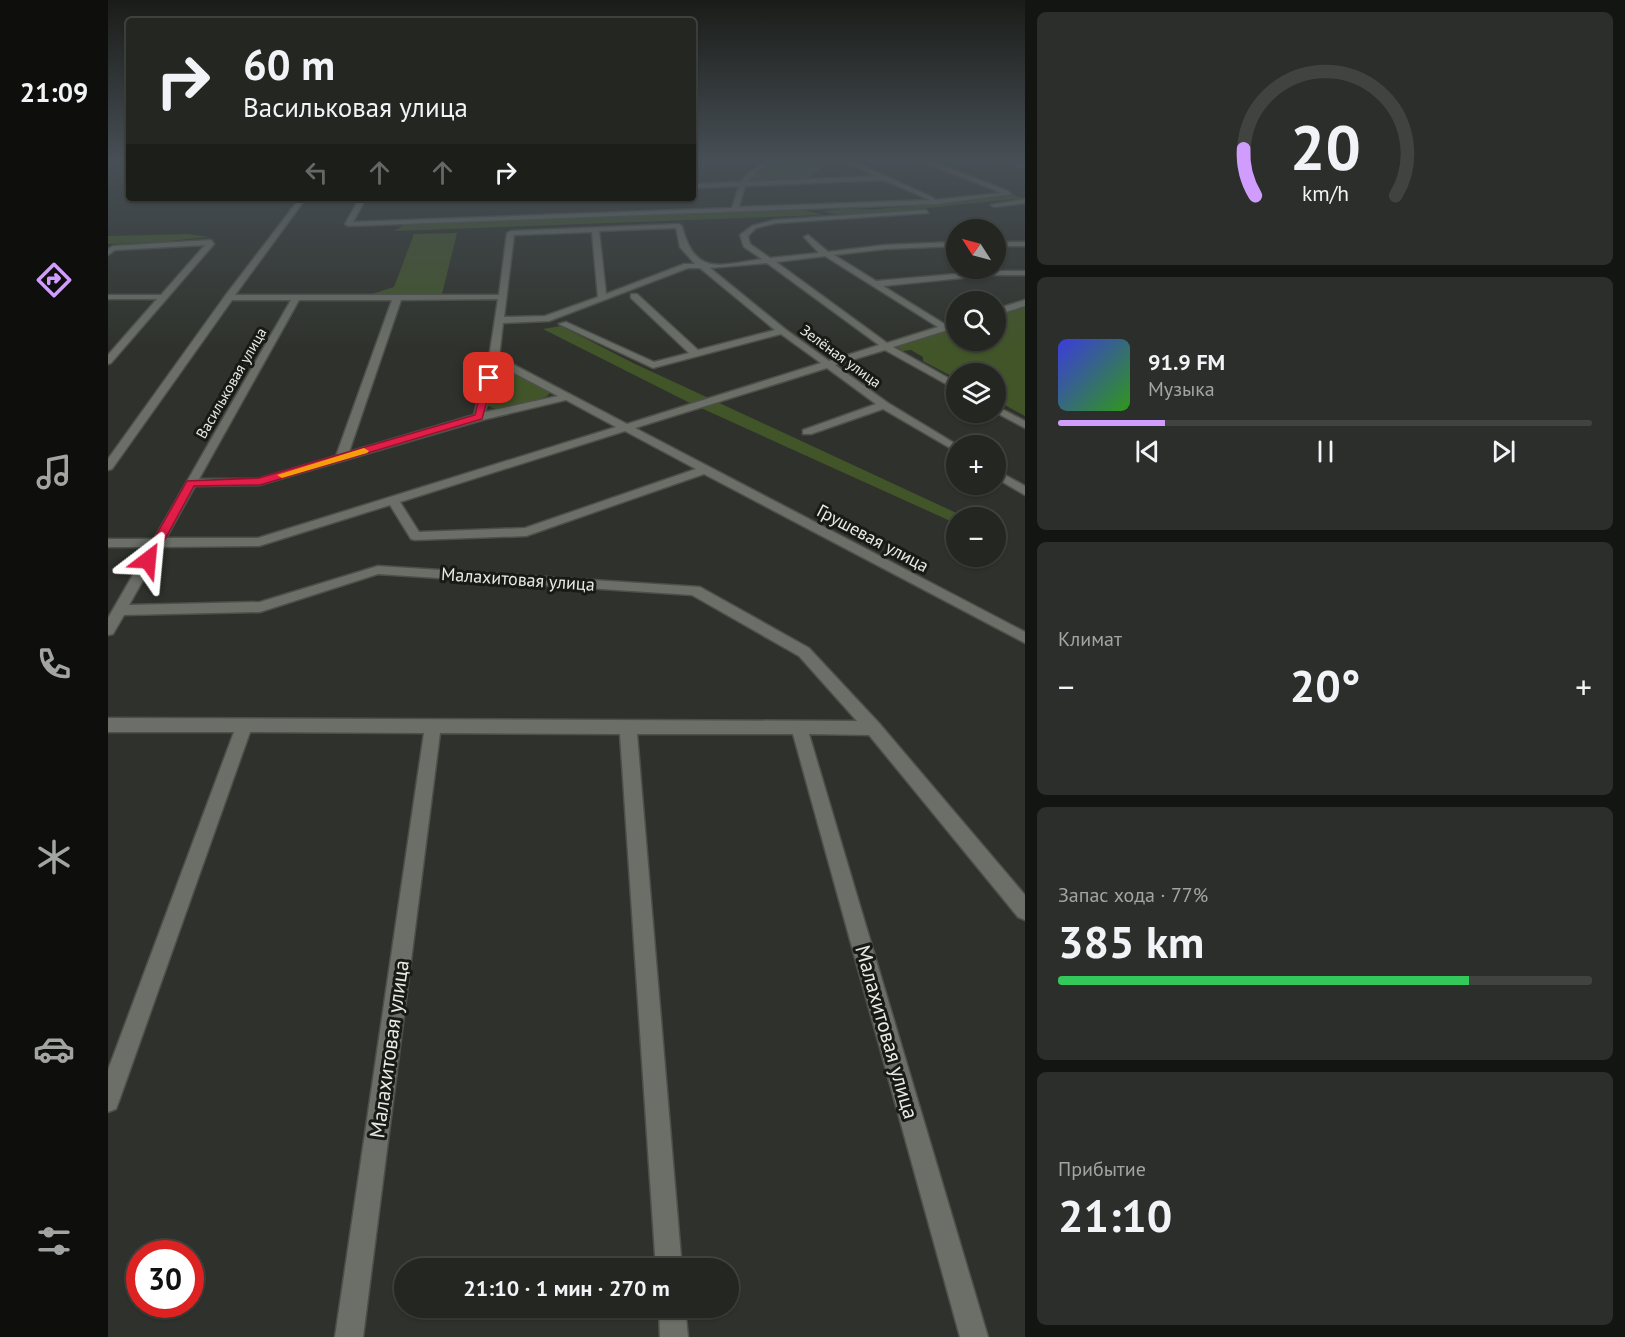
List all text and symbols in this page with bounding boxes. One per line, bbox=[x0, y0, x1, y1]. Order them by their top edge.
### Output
text: 60 m bbox=[243, 37, 335, 92]
icon: right bbox=[144, 42, 222, 120]
text: 21:09 bbox=[20, 75, 88, 109]
text: Васильковая улица bbox=[243, 90, 468, 124]
text: 20 bbox=[1290, 106, 1360, 187]
icon: left bbox=[300, 156, 333, 189]
icon: ahead bbox=[363, 156, 396, 189]
icon: ahead bbox=[426, 156, 459, 189]
icon: right bbox=[489, 156, 522, 189]
text: km/h bbox=[1301, 179, 1348, 207]
north arrow bbox=[946, 219, 1006, 279]
map controls bbox=[946, 219, 1006, 567]
icon: directions bbox=[33, 259, 75, 301]
button: search bbox=[946, 291, 1006, 351]
street label: Зелёная улица bbox=[797, 320, 885, 392]
street label: Васильковая улица bbox=[192, 324, 270, 442]
text: 91.9 FM bbox=[1148, 348, 1225, 376]
pin bbox=[463, 352, 514, 403]
icon: arrive bbox=[472, 361, 505, 394]
button: layers bbox=[946, 363, 1006, 423]
text: Музыка bbox=[1148, 376, 1215, 402]
button: + bbox=[946, 435, 1006, 495]
icon: previous bbox=[1131, 435, 1164, 468]
icon: pause bbox=[1309, 435, 1342, 468]
icon: next bbox=[1487, 435, 1520, 468]
icon: music bbox=[33, 451, 75, 493]
street label: Грушевая улица bbox=[813, 499, 933, 577]
button: − bbox=[946, 507, 1006, 567]
position arrow bbox=[116, 528, 180, 592]
street label: Малахитовая улица bbox=[440, 562, 596, 596]
text: Климат bbox=[1058, 626, 1122, 652]
icon: phone bbox=[33, 643, 75, 685]
text: 20° bbox=[1290, 656, 1360, 714]
text: − bbox=[1058, 665, 1075, 708]
text: + bbox=[1575, 665, 1592, 708]
icon: climate bbox=[33, 836, 75, 878]
text: Запас хода · 77% bbox=[1058, 882, 1208, 908]
text: 385 km bbox=[1058, 912, 1204, 970]
street label: Малахитовая улица bbox=[849, 942, 925, 1122]
street label: Малахитовая улица bbox=[363, 958, 415, 1140]
icon: car bbox=[33, 1028, 75, 1070]
text: Прибытие bbox=[1058, 1156, 1146, 1182]
text: 21:10 bbox=[1058, 1186, 1172, 1244]
icon: filters bbox=[33, 1220, 75, 1262]
speed limit sign: 30 bbox=[126, 1240, 204, 1318]
text: 21:10 · 1 мин · 270 m bbox=[463, 1274, 670, 1302]

